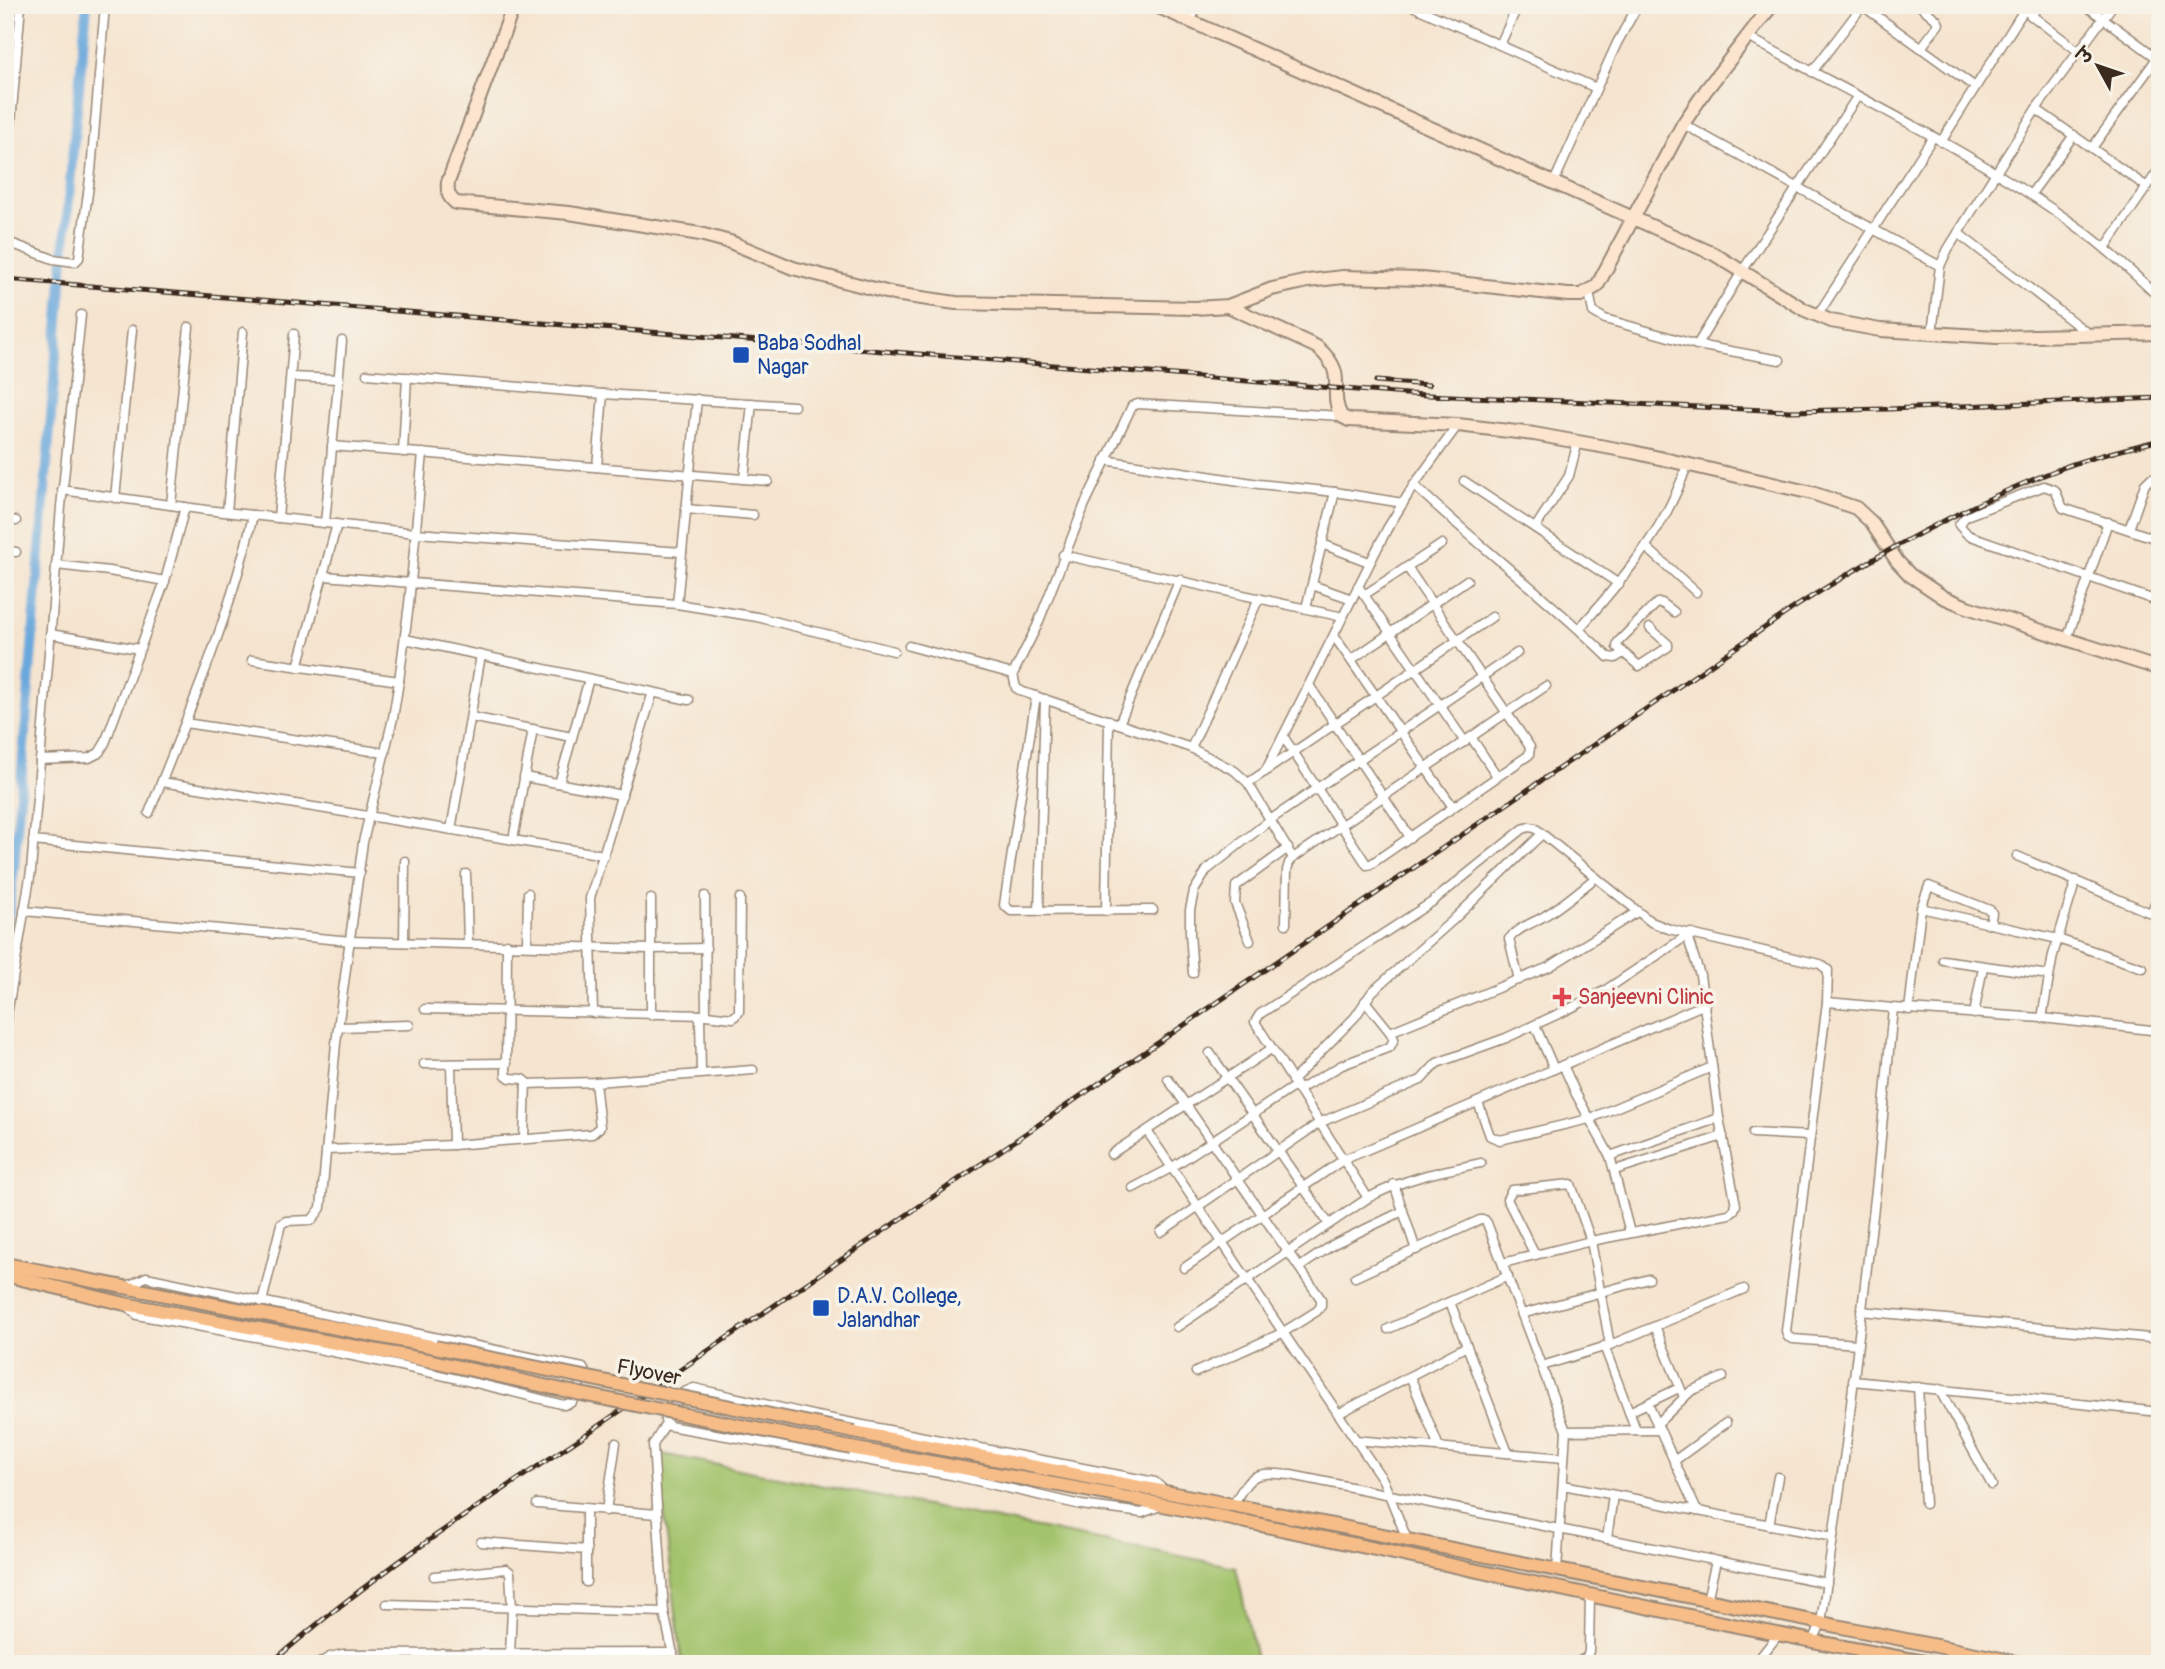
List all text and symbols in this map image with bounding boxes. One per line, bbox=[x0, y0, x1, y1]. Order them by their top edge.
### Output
north arrow bbox=[2064, 32, 2134, 102]
text: उ bbox=[2071, 41, 2101, 70]
place label: Baba Sodhal Nagar bbox=[757, 330, 862, 381]
marker: Baba Sodhal Nagar bbox=[731, 345, 751, 365]
place label: Sanjeevni Clinic bbox=[1578, 984, 1714, 1011]
marker: Sanjeevni Clinic bbox=[1552, 987, 1572, 1007]
place label: D.A.V. College, Jalandhar bbox=[837, 1283, 962, 1334]
marker: D.A.V. College, Jalandhar bbox=[811, 1298, 831, 1318]
street label: Flyover bbox=[614, 1353, 684, 1392]

